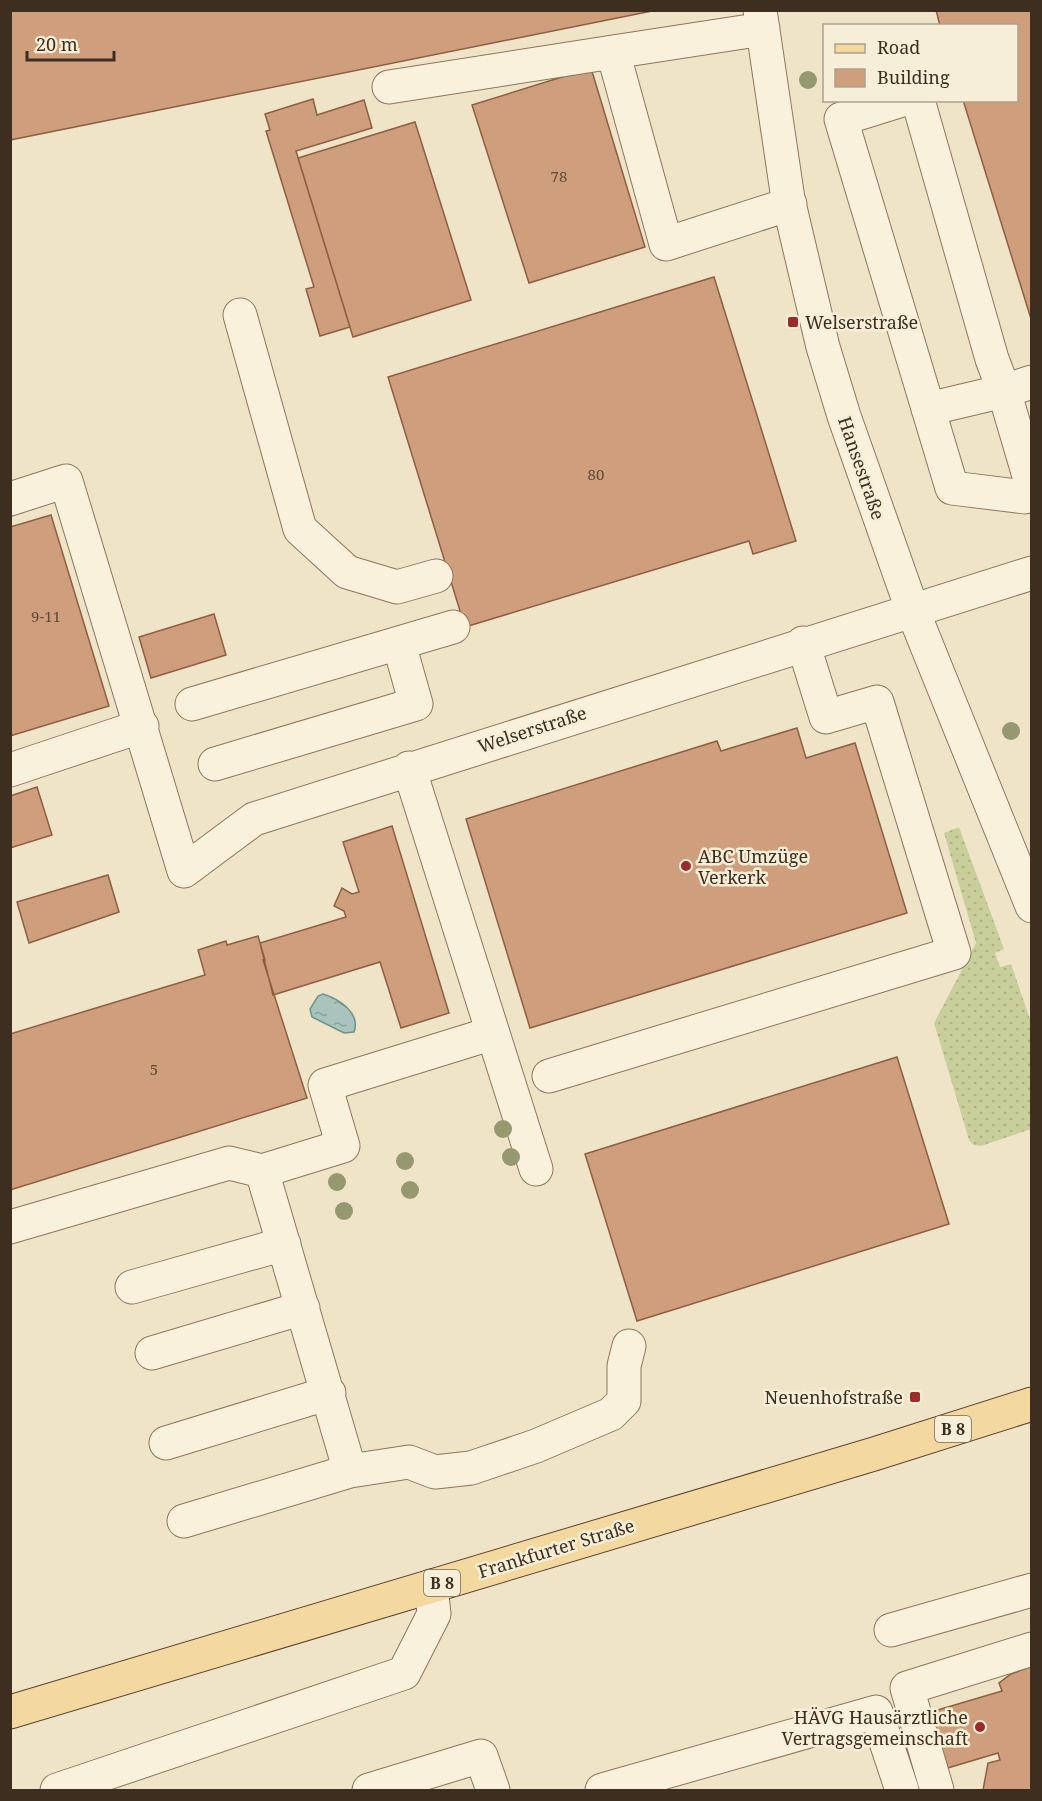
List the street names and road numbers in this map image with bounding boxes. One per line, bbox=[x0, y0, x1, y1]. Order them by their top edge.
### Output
street label: Hansestraße bbox=[833, 413, 891, 523]
street label: Welserstraße bbox=[474, 700, 590, 758]
road number: B 8 bbox=[935, 1416, 971, 1442]
street label: Frankfurter Straße bbox=[475, 1513, 637, 1583]
road number: B 8 bbox=[424, 1570, 460, 1596]

